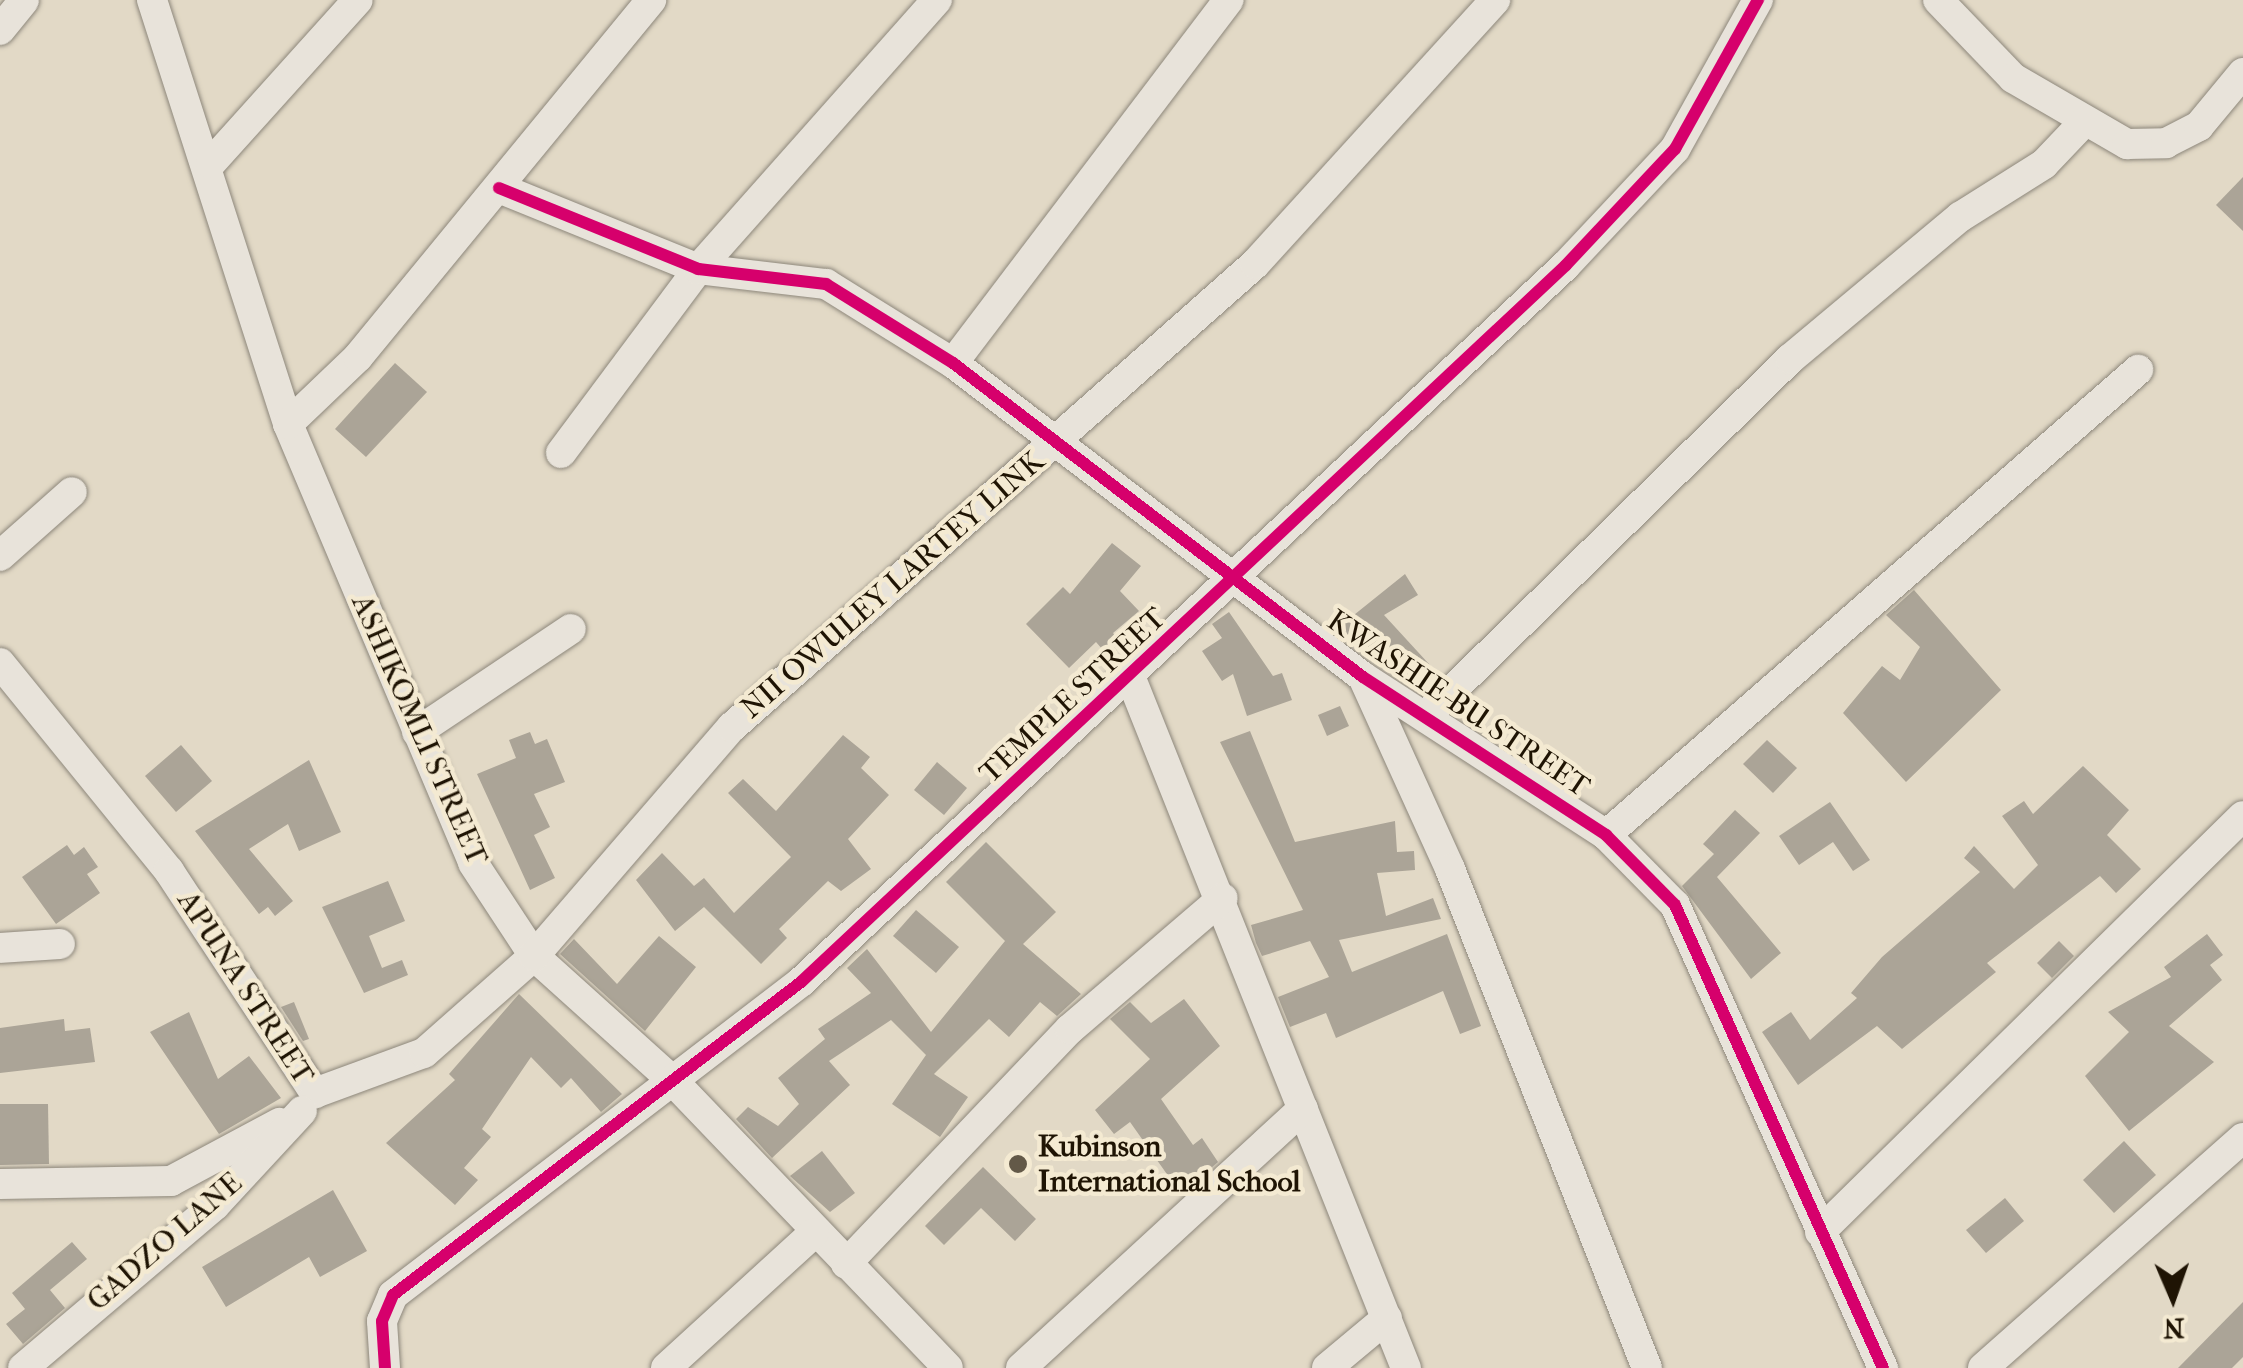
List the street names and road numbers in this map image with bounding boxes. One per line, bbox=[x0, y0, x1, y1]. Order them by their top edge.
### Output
street label: NII OWULEY LARTEY LINK bbox=[734, 443, 1052, 727]
street label: ASHIKOMLI STREET bbox=[343, 589, 495, 871]
street label: TEMPLE STREET bbox=[973, 601, 1173, 791]
street label: KWASHIE-BU STREET bbox=[1320, 603, 1596, 805]
street label: APUNA STREET bbox=[169, 885, 321, 1091]
street label: GADZO LANE bbox=[80, 1165, 250, 1319]

